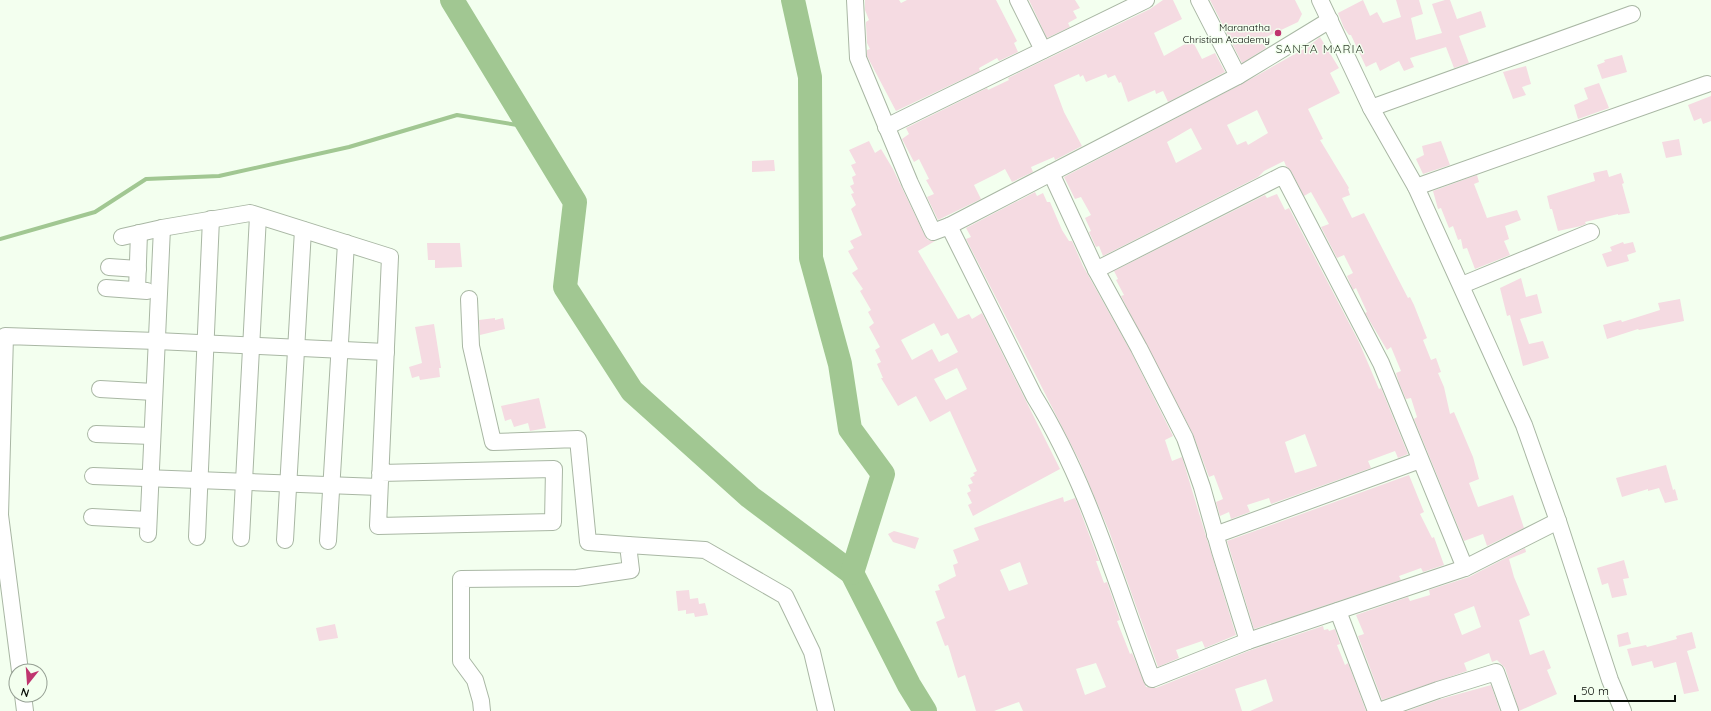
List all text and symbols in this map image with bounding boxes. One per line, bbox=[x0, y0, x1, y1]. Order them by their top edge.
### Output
place label: Maranatha Christian Academy bbox=[1183, 21, 1270, 46]
marker: Maranatha Christian Academy bbox=[1273, 28, 1283, 38]
district label: SANTA MARIA bbox=[1276, 41, 1364, 56]
north arrow bbox=[8, 663, 48, 703]
scale bar bbox=[1575, 677, 1675, 703]
text: 50 m bbox=[1581, 683, 1609, 698]
text: N bbox=[19, 685, 31, 700]

